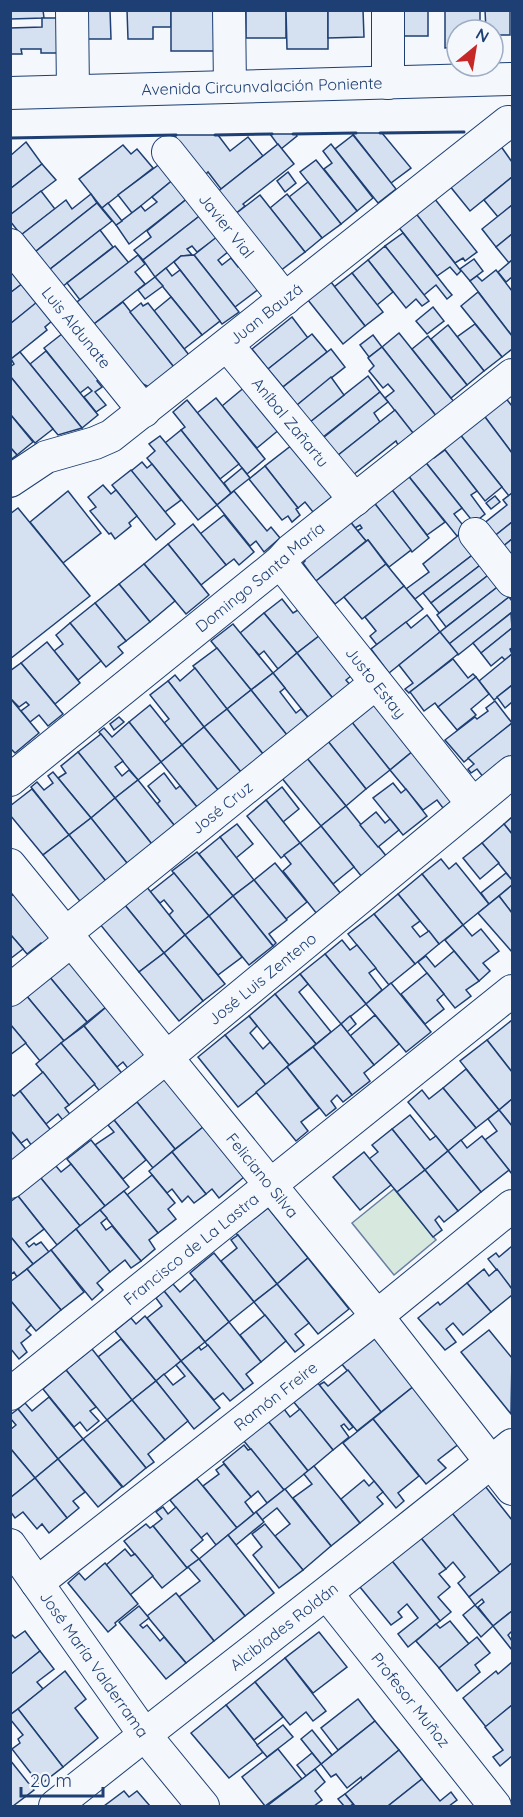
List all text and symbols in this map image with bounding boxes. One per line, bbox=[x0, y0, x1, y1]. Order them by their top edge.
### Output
north arrow bbox=[445, 18, 505, 78]
text: N bbox=[472, 23, 493, 47]
street label: Avenida Circunvalación Poniente bbox=[141, 73, 383, 99]
street label: Javier Vial bbox=[195, 189, 259, 262]
street label: Juan Bauzá bbox=[225, 278, 306, 349]
street label: Luis Aldunate bbox=[38, 283, 116, 372]
street label: Aníbal Zañartu bbox=[248, 373, 333, 471]
street label: Domingo Santa María bbox=[191, 518, 328, 636]
street label: Justo Estay bbox=[341, 643, 411, 722]
street label: José Cruz bbox=[187, 777, 256, 838]
street label: José Luis Zenteno bbox=[204, 928, 320, 1029]
street label: Feliciano Silva bbox=[222, 1129, 303, 1222]
street label: Francisco de La Lastra bbox=[119, 1188, 263, 1309]
street label: Ramón Freire bbox=[230, 1357, 321, 1435]
street label: Alcibíades Roldán bbox=[226, 1578, 342, 1675]
street label: José María Valderrama bbox=[36, 1587, 153, 1741]
street label: Profesor Muñoz bbox=[367, 1648, 455, 1751]
scale bar bbox=[21, 1760, 104, 1798]
text: 20 m bbox=[30, 1769, 72, 1792]

